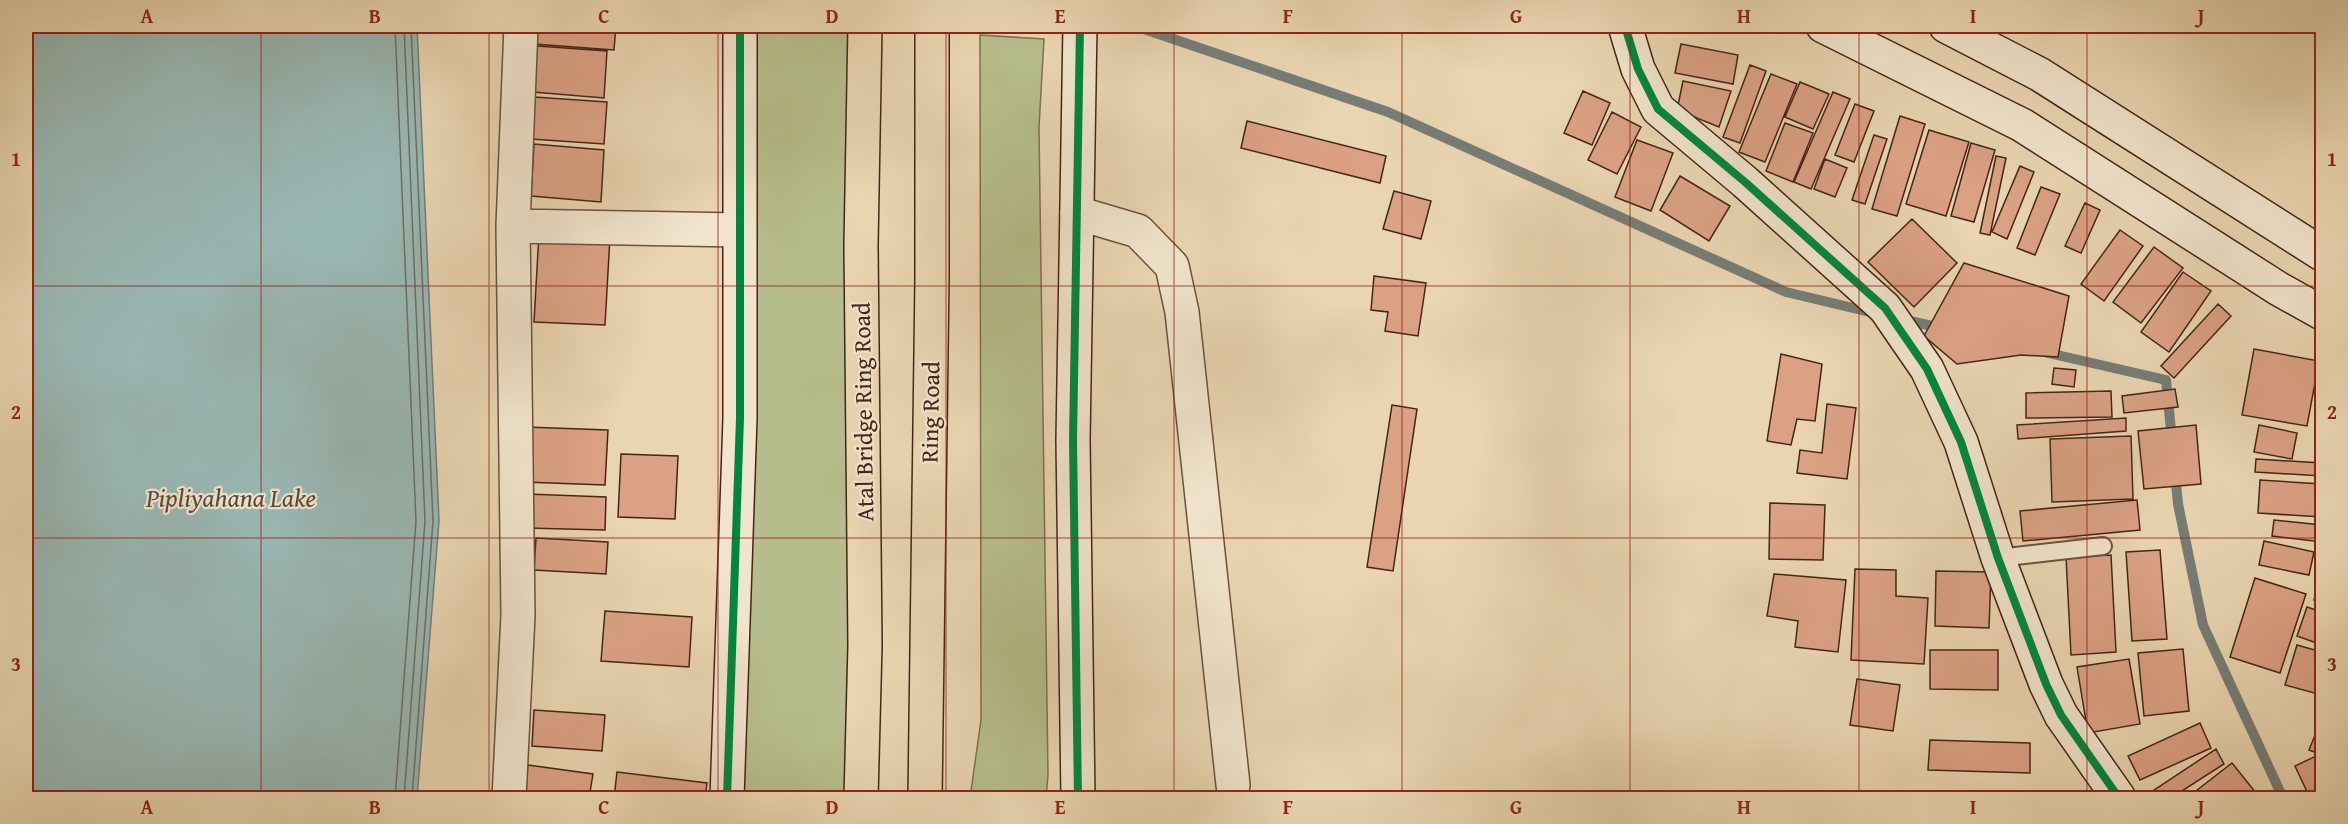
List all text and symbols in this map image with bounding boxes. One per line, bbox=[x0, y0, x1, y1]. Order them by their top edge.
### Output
text: A bbox=[141, 1, 154, 30]
text: B bbox=[369, 1, 381, 30]
text: C bbox=[598, 1, 610, 30]
text: D bbox=[825, 1, 839, 30]
text: E bbox=[1055, 1, 1066, 30]
text: F bbox=[1283, 1, 1293, 30]
text: G bbox=[1510, 1, 1522, 30]
text: H bbox=[1737, 1, 1751, 30]
text: I bbox=[1970, 1, 1976, 30]
text: J bbox=[2195, 1, 2205, 30]
text: 1 bbox=[11, 144, 21, 173]
text: 1 bbox=[2327, 144, 2337, 173]
street label: Atal Bridge Ring Road bbox=[844, 302, 882, 522]
street label: Ring Road bbox=[912, 361, 948, 463]
text: 2 bbox=[11, 397, 21, 426]
text: 2 bbox=[2327, 397, 2337, 426]
water label: Pipliyahana Lake bbox=[145, 478, 316, 517]
text: 3 bbox=[11, 649, 21, 678]
text: 3 bbox=[2327, 649, 2337, 678]
text: A bbox=[141, 792, 154, 821]
text: B bbox=[369, 792, 381, 821]
text: C bbox=[598, 792, 610, 821]
text: D bbox=[825, 792, 839, 821]
text: E bbox=[1055, 792, 1066, 821]
text: F bbox=[1283, 792, 1293, 821]
text: G bbox=[1510, 792, 1522, 821]
text: H bbox=[1737, 792, 1751, 821]
text: I bbox=[1970, 792, 1976, 821]
text: J bbox=[2195, 792, 2205, 821]

